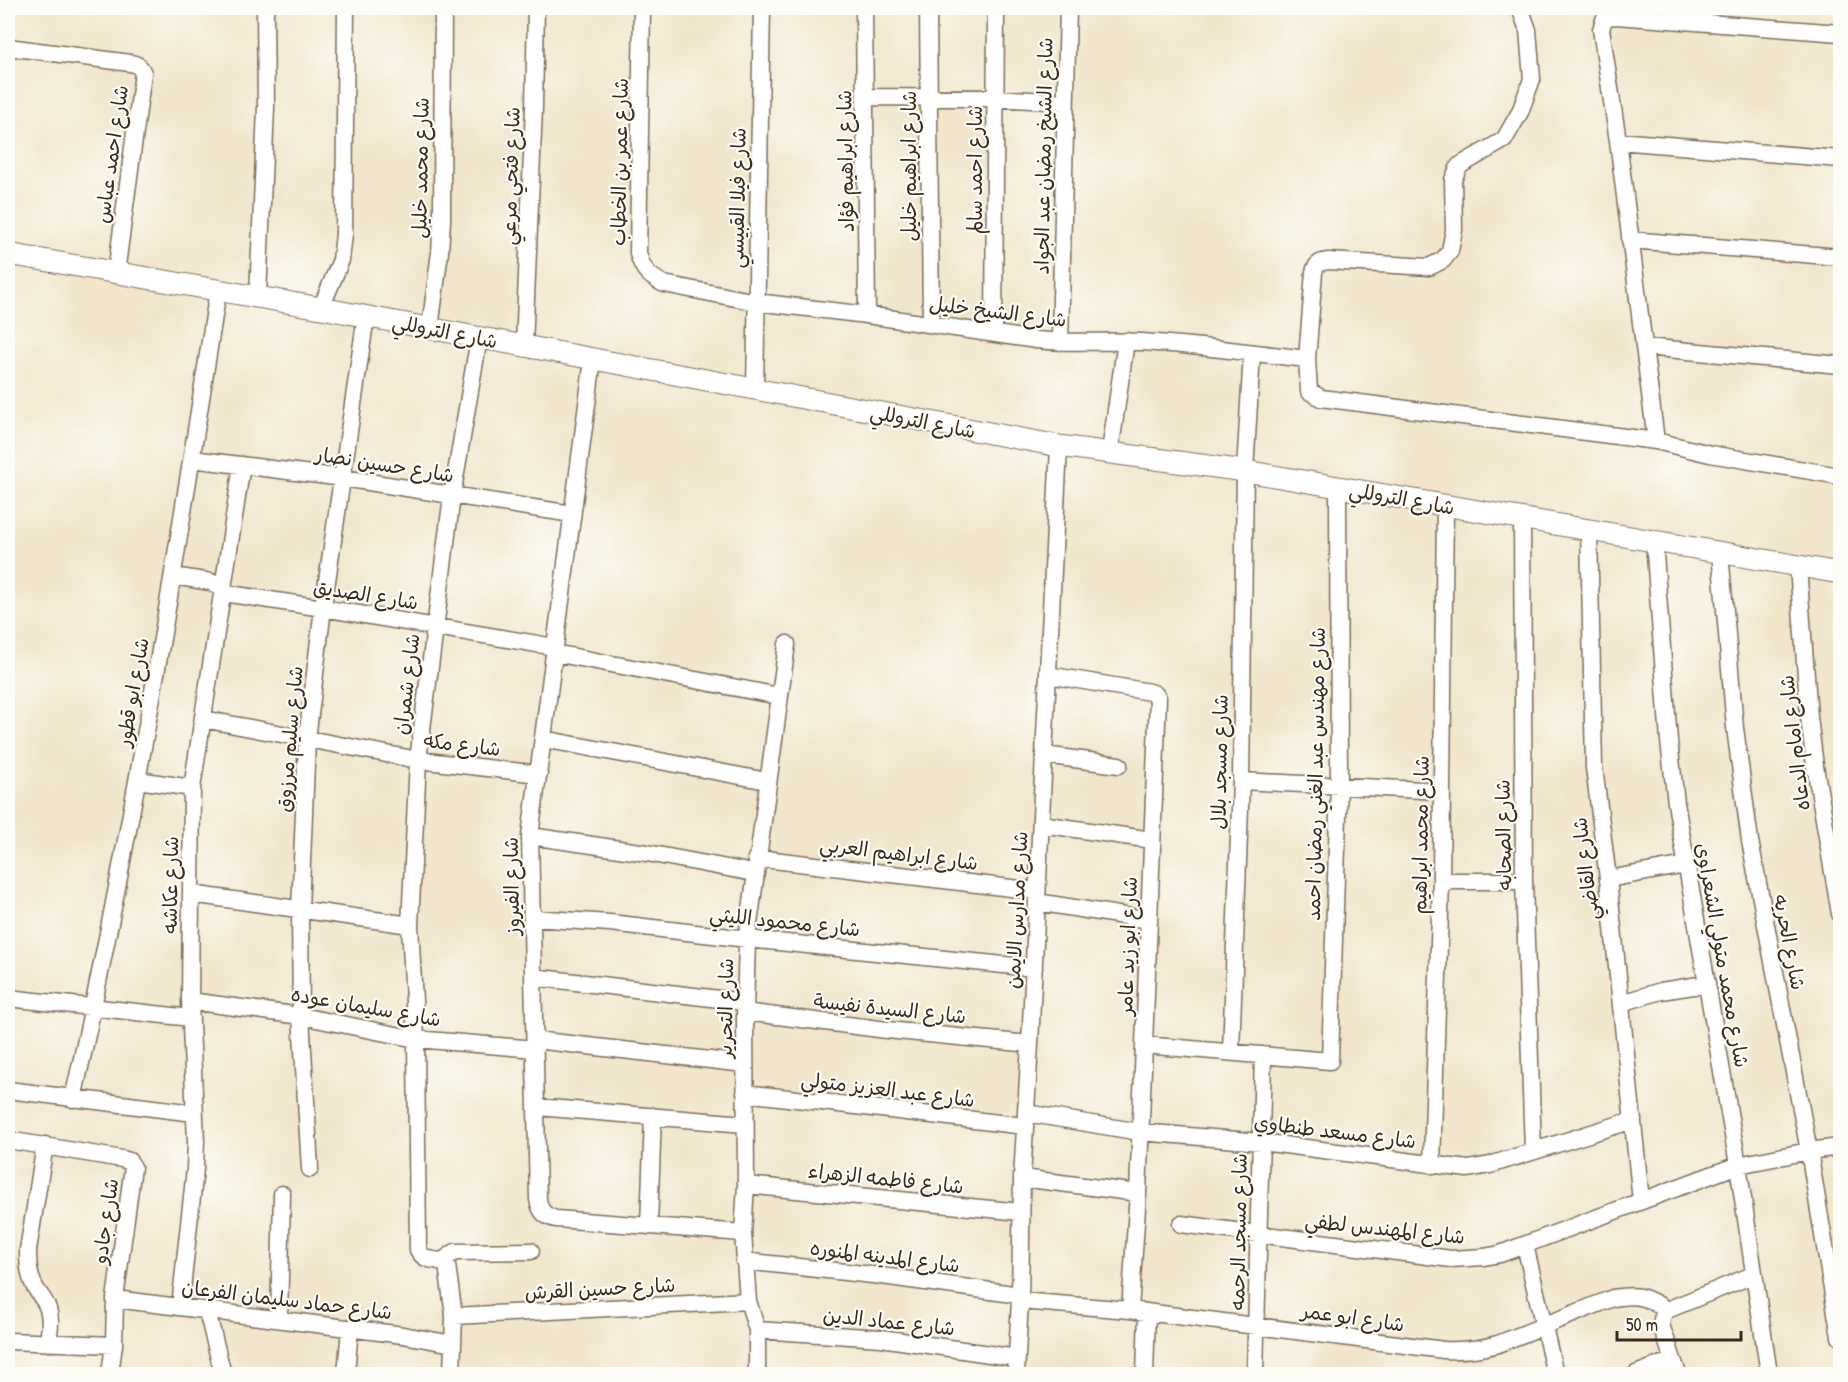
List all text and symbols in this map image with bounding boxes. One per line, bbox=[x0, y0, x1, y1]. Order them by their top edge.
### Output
street label: شارع الشيخ رمضان عبد الجواد bbox=[1027, 37, 1060, 275]
street label: شارع عمر بن الخطاب bbox=[604, 78, 635, 246]
street label: شارع احمد عباس bbox=[88, 83, 135, 225]
street label: شارع ابراهيم فؤاد bbox=[830, 90, 862, 232]
street label: شارع ابراهيم خليل bbox=[895, 91, 924, 242]
street label: شارع محمد خليل bbox=[405, 97, 436, 239]
street label: شارع فتحي مرعي bbox=[494, 106, 531, 246]
street label: شارع احمد سالم bbox=[961, 106, 990, 234]
street label: شارع فيلا القبيسي bbox=[722, 127, 757, 269]
street label: شارع الشيخ خليل bbox=[928, 289, 1068, 334]
street label: شارع التروللي bbox=[389, 308, 500, 359]
street label: شارع التروللي bbox=[867, 398, 978, 449]
street label: شارع حسين نصار bbox=[312, 439, 456, 489]
street label: شارع التروللي bbox=[1346, 475, 1457, 525]
street label: شارع الصديق bbox=[311, 572, 420, 617]
street label: شارع مهندس عبد الغني رمضان احمد bbox=[1299, 627, 1336, 921]
street label: شارع شمران bbox=[386, 632, 427, 736]
street label: شارع ابو قطور bbox=[109, 635, 156, 751]
street label: شارع سليم مرزوق bbox=[269, 665, 311, 813]
street label: شارع امام الدعاه bbox=[1772, 673, 1818, 812]
street label: شارع مسجد بلال bbox=[1204, 694, 1235, 830]
street label: شارع مكه bbox=[422, 726, 502, 763]
street label: شارع محمد ابراهيم bbox=[1405, 755, 1437, 915]
street label: شارع الصحابه bbox=[1489, 779, 1518, 891]
street label: شارع القاضي bbox=[1565, 815, 1610, 922]
street label: شارع ابراهيم العربي bbox=[818, 830, 980, 881]
street label: شارع مدارس الايمن bbox=[998, 830, 1035, 990]
street label: شارع عكاشه bbox=[156, 836, 185, 934]
street label: شارع الفيروز bbox=[497, 837, 526, 937]
street label: شارع محمد متولي الشعراوى bbox=[1685, 841, 1756, 1070]
street label: شارع ابو زيد عامر bbox=[1111, 876, 1144, 1018]
street label: شارع الحريه bbox=[1767, 892, 1812, 992]
street label: شارع محمود الليثي bbox=[708, 900, 862, 947]
street label: شارع التحرير bbox=[711, 958, 740, 1060]
street label: شارع سليمان عوده bbox=[289, 980, 443, 1033]
street label: شارع السيدة نفيسة bbox=[812, 987, 968, 1030]
street label: شارع عبد العزيز متولي bbox=[799, 1065, 976, 1118]
street label: شارع مسعد طنطاوي bbox=[1252, 1108, 1418, 1156]
street label: شارع مسجد الرحمه bbox=[1223, 1153, 1254, 1311]
street label: شارع فاطمه الزهراء bbox=[807, 1156, 965, 1201]
street label: شارع جادو bbox=[85, 1177, 125, 1268]
street label: شارع المهندس لطفي bbox=[1303, 1206, 1466, 1255]
street label: شارع المدينه المنوره bbox=[808, 1233, 961, 1280]
street label: شارع حسين القرش bbox=[524, 1271, 676, 1306]
street label: شارع حماد سليمان الفرعان bbox=[180, 1273, 394, 1326]
street label: شارع ابو عمر bbox=[1298, 1296, 1406, 1339]
street label: شارع عماد الدين bbox=[822, 1301, 956, 1342]
scale bar bbox=[1617, 1304, 1742, 1342]
text: 50 m bbox=[1626, 1312, 1658, 1337]

